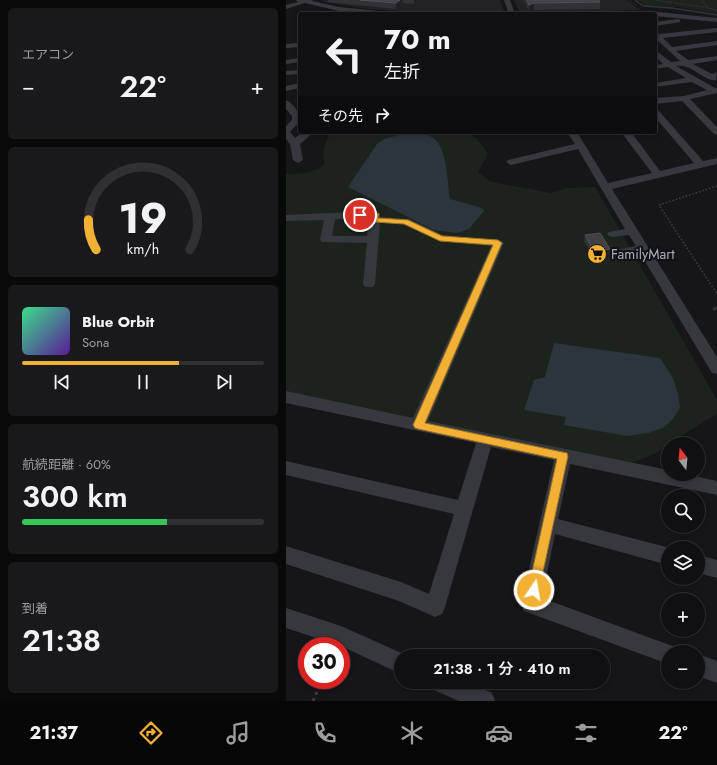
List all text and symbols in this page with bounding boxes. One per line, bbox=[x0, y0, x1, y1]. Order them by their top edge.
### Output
text: 70 m bbox=[384, 19, 451, 60]
icon: left bbox=[318, 28, 370, 80]
text: エアコン bbox=[22, 45, 74, 64]
text: 左折 bbox=[384, 59, 420, 85]
text: 22° bbox=[119, 65, 166, 108]
text: − bbox=[22, 70, 35, 102]
text: + bbox=[250, 70, 264, 102]
icon: right bbox=[371, 104, 393, 126]
text: その先 bbox=[318, 105, 363, 127]
text: 19 bbox=[119, 188, 167, 249]
pin bbox=[343, 198, 377, 232]
icon: arrive bbox=[349, 204, 371, 226]
text: km/h bbox=[127, 238, 159, 258]
supermarket icon: FamilyMart bbox=[586, 243, 608, 265]
place label: FamilyMart bbox=[611, 244, 675, 264]
text: Blue Orbit bbox=[82, 311, 154, 333]
text: Sona bbox=[82, 333, 109, 352]
icon: previous bbox=[51, 371, 73, 393]
icon: pause bbox=[132, 371, 154, 393]
icon: next bbox=[213, 371, 235, 393]
north arrow bbox=[661, 437, 705, 481]
map controls bbox=[661, 437, 705, 689]
text: 航続距離 · 60% bbox=[22, 455, 111, 474]
text: 300 km bbox=[22, 475, 128, 518]
button: search bbox=[661, 489, 705, 533]
button: layers bbox=[661, 541, 705, 585]
position arrow bbox=[513, 569, 555, 611]
button: + bbox=[661, 593, 705, 637]
text: 到着 bbox=[22, 599, 48, 618]
text: 21:38 bbox=[22, 619, 101, 662]
speed limit sign: 30 bbox=[298, 637, 350, 689]
button: − bbox=[661, 645, 705, 689]
text: 21:38 · 1 分 · 410 m bbox=[433, 658, 571, 680]
icon: directions bbox=[137, 719, 165, 747]
icon: music bbox=[224, 719, 252, 747]
icon: phone bbox=[311, 719, 339, 747]
icon: climate bbox=[398, 719, 426, 747]
icon: car bbox=[485, 719, 513, 747]
icon: filters bbox=[572, 719, 600, 747]
text: 21:37 bbox=[29, 720, 78, 746]
text: 22° bbox=[659, 720, 688, 746]

